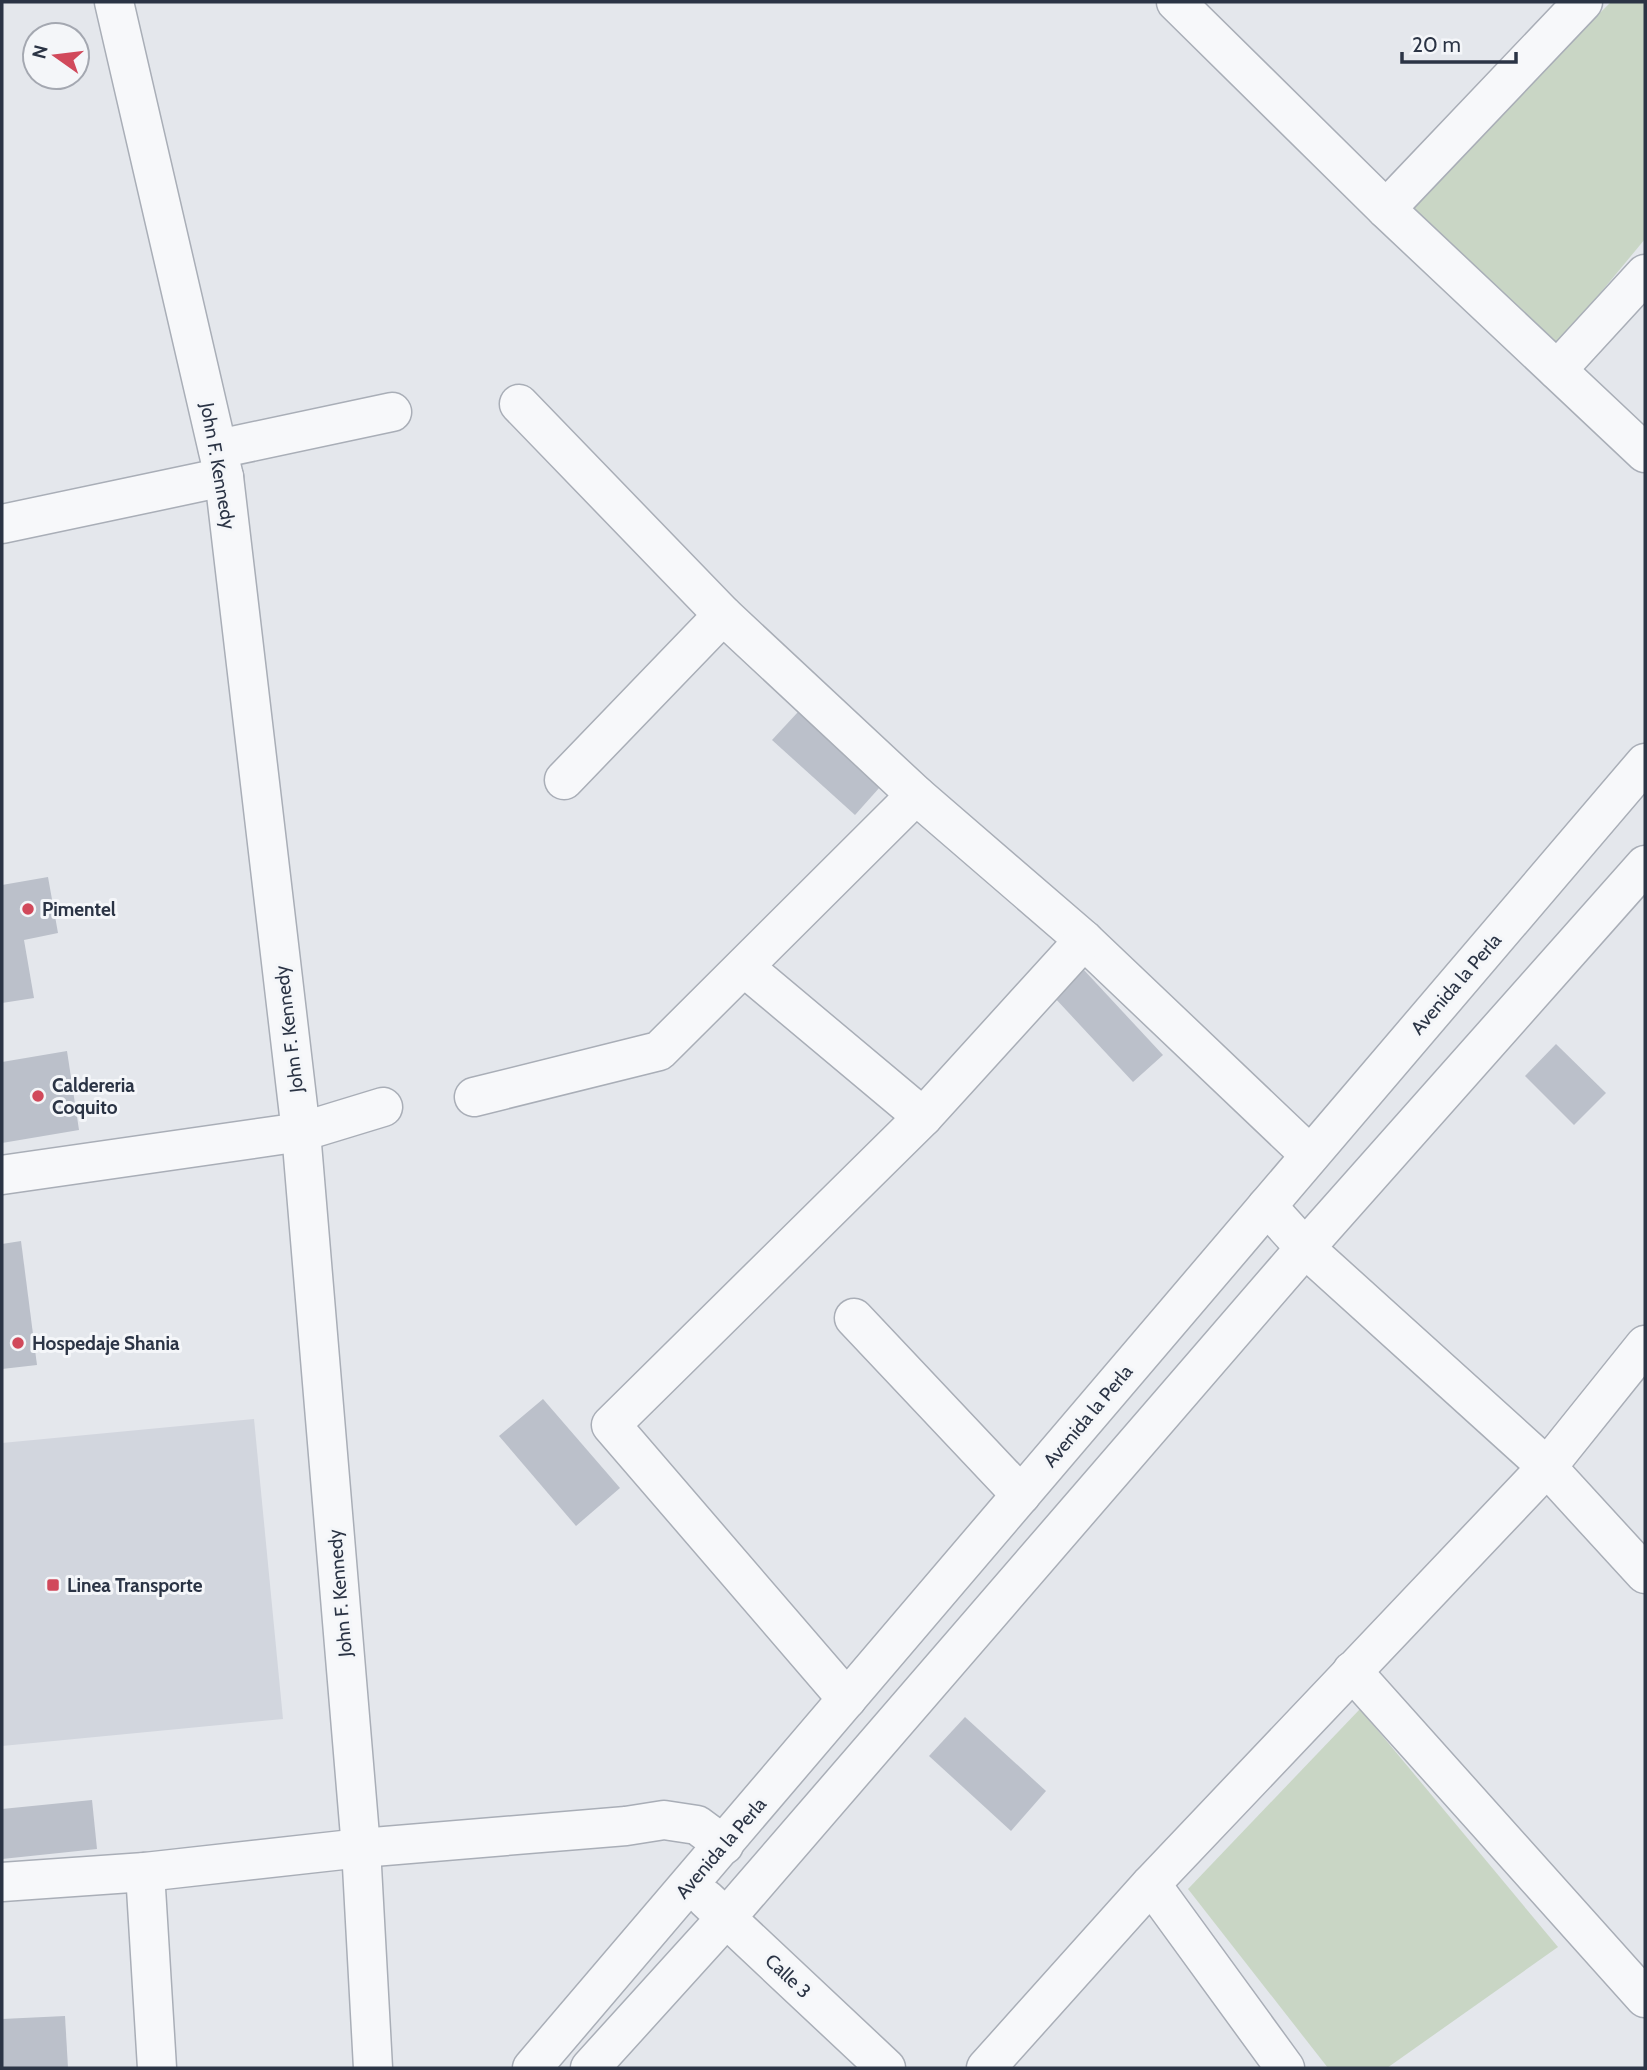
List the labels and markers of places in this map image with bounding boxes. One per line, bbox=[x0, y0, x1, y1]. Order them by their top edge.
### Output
place label: Pimentel bbox=[42, 898, 116, 921]
marker: Pimentel bbox=[20, 901, 36, 917]
place label: Caldereria Coquito bbox=[52, 1074, 135, 1119]
marker: Caldereria Coquito bbox=[30, 1088, 46, 1104]
place label: Hospedaje Shania bbox=[32, 1332, 180, 1355]
marker: Hospedaje Shania bbox=[10, 1335, 26, 1351]
place label: Linea Transporte bbox=[67, 1574, 203, 1597]
marker: Linea Transporte bbox=[45, 1577, 61, 1593]

